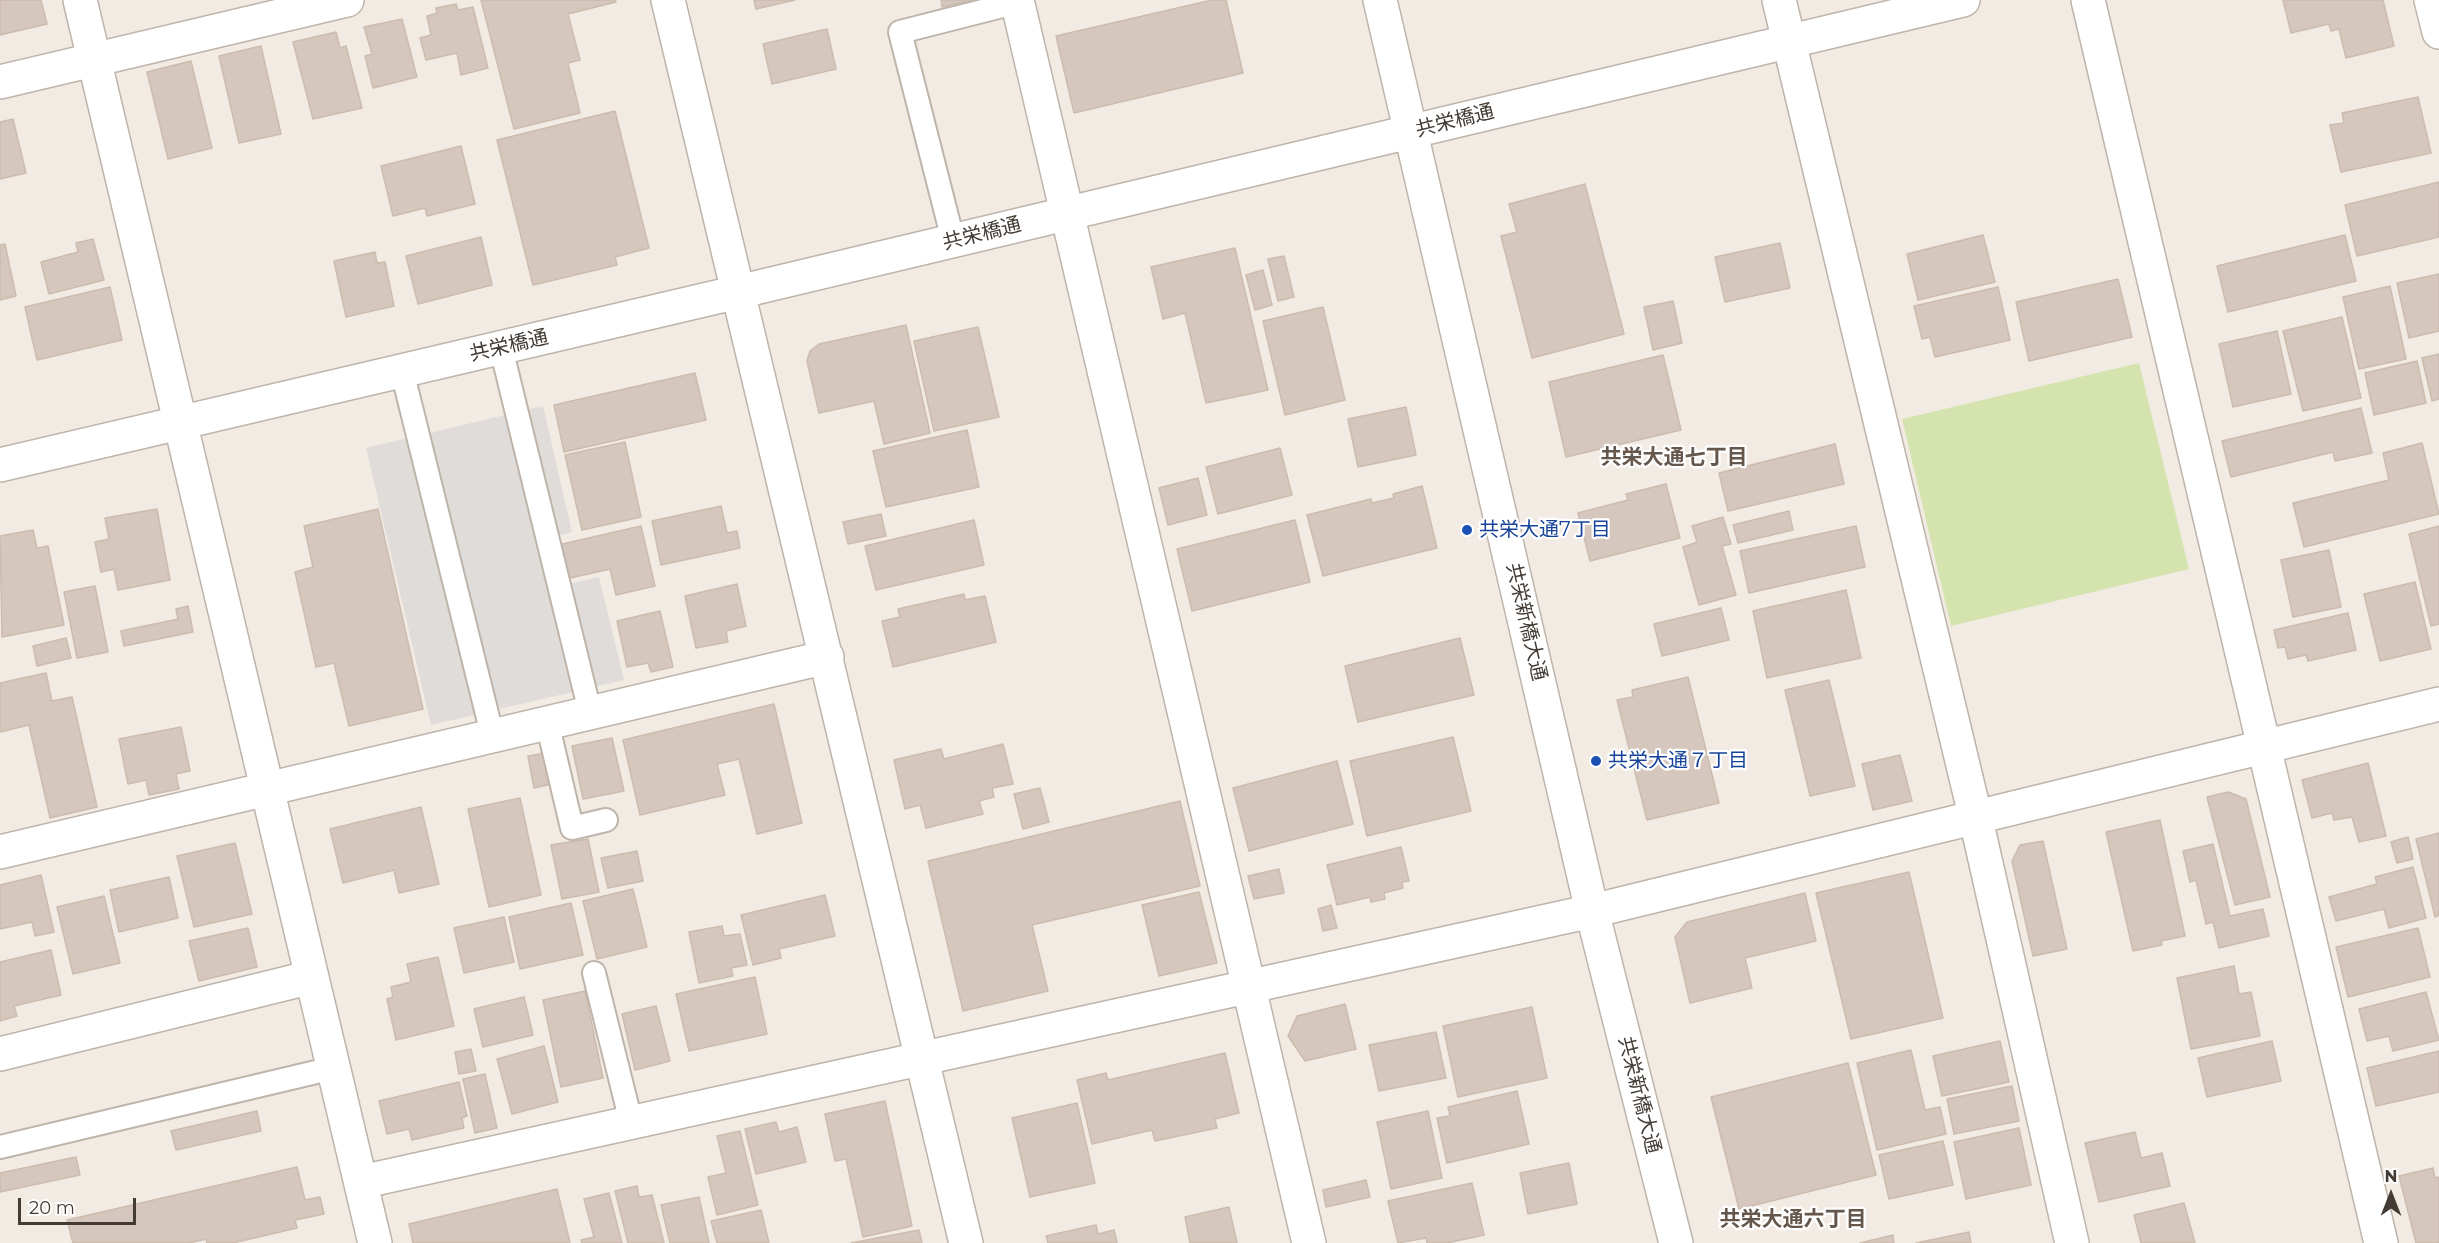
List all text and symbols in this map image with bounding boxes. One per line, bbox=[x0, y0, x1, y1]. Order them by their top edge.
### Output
street label: 共栄橋通 bbox=[1413, 100, 1497, 142]
street label: 共栄橋通 bbox=[940, 213, 1024, 255]
street label: 共栄橋通 bbox=[467, 325, 551, 367]
district label: 共栄大通七丁目 bbox=[1601, 445, 1747, 471]
place label: 共栄大通7丁目 bbox=[1479, 518, 1611, 542]
marker: 共栄大通7丁目 bbox=[1460, 523, 1474, 537]
street label: 共栄新橋大通 bbox=[1501, 561, 1551, 683]
place label: 共栄大通７丁目 bbox=[1608, 749, 1748, 773]
marker: 共栄大通７丁目 bbox=[1589, 754, 1603, 768]
street label: 共栄新橋大通 bbox=[1613, 1034, 1665, 1156]
north arrow bbox=[2361, 1165, 2421, 1225]
text: N bbox=[2385, 1167, 2397, 1186]
scale bar bbox=[21, 1186, 140, 1224]
text: 20 m bbox=[29, 1197, 75, 1219]
district label: 共栄大通六丁目 bbox=[1720, 1207, 1866, 1233]

